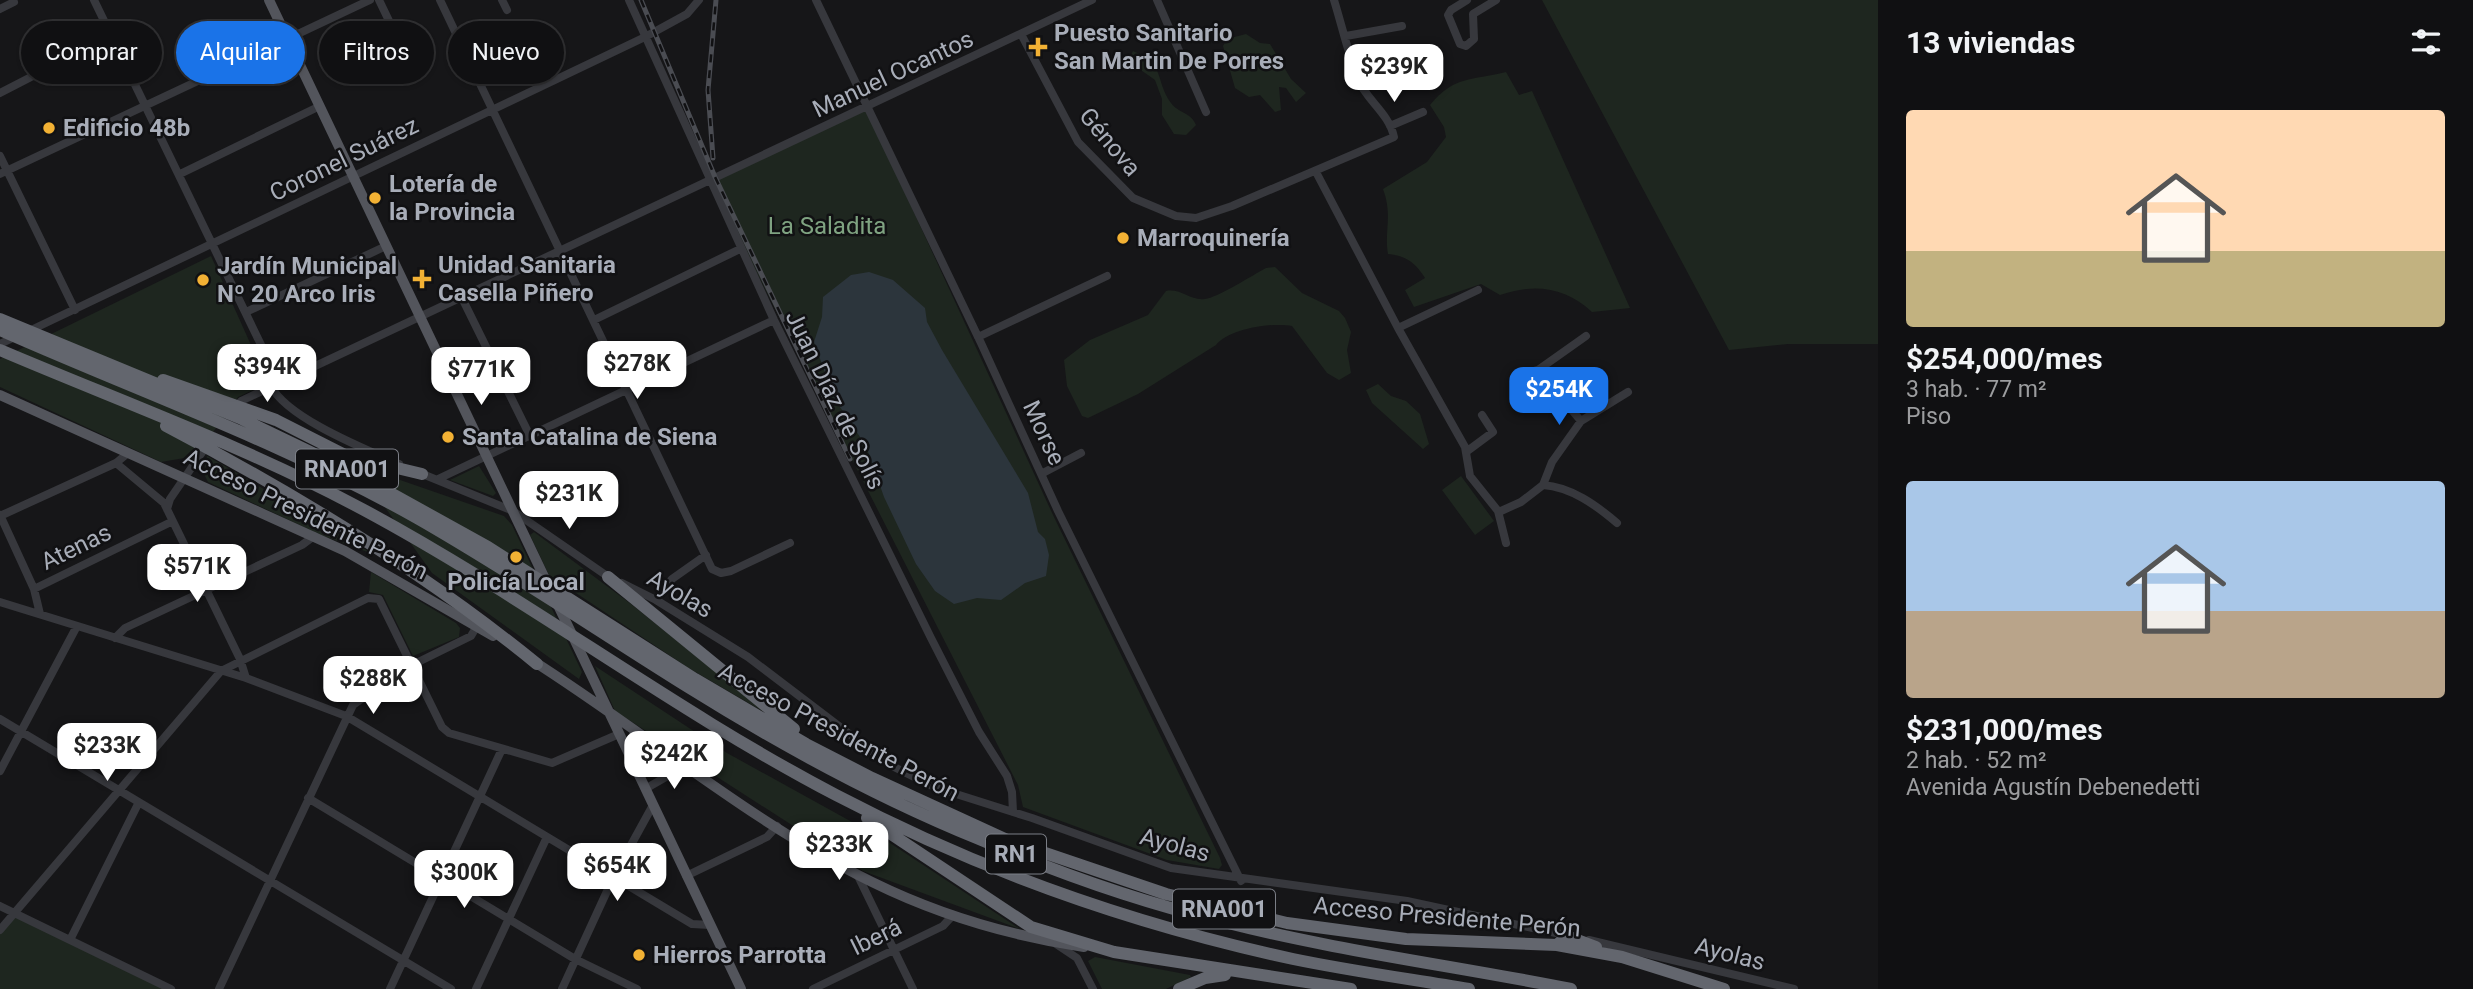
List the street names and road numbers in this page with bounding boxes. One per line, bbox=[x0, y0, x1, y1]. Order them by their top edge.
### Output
street label: Manuel Ocantos bbox=[808, 25, 978, 123]
street label: Génova bbox=[1073, 102, 1147, 182]
street label: Coronel Suárez bbox=[265, 111, 423, 207]
street label: Juan Díaz de Solís bbox=[780, 306, 890, 494]
street label: Morse bbox=[1017, 396, 1071, 470]
street label: Acceso Presidente Perón bbox=[179, 443, 433, 585]
road number: RNA001 bbox=[296, 449, 398, 489]
street label: Atenas bbox=[36, 518, 116, 576]
street label: Ayolas bbox=[642, 564, 718, 624]
street label: Acceso Presidente Perón bbox=[714, 657, 964, 807]
street label: Ayolas bbox=[1137, 822, 1213, 868]
road number: RN1 bbox=[986, 834, 1046, 874]
road number: RNA001 bbox=[1173, 890, 1275, 928]
street label: Acceso Presidente Perón bbox=[1312, 891, 1582, 943]
street label: Iberá bbox=[846, 913, 906, 961]
street label: Ayolas bbox=[1692, 932, 1768, 976]

